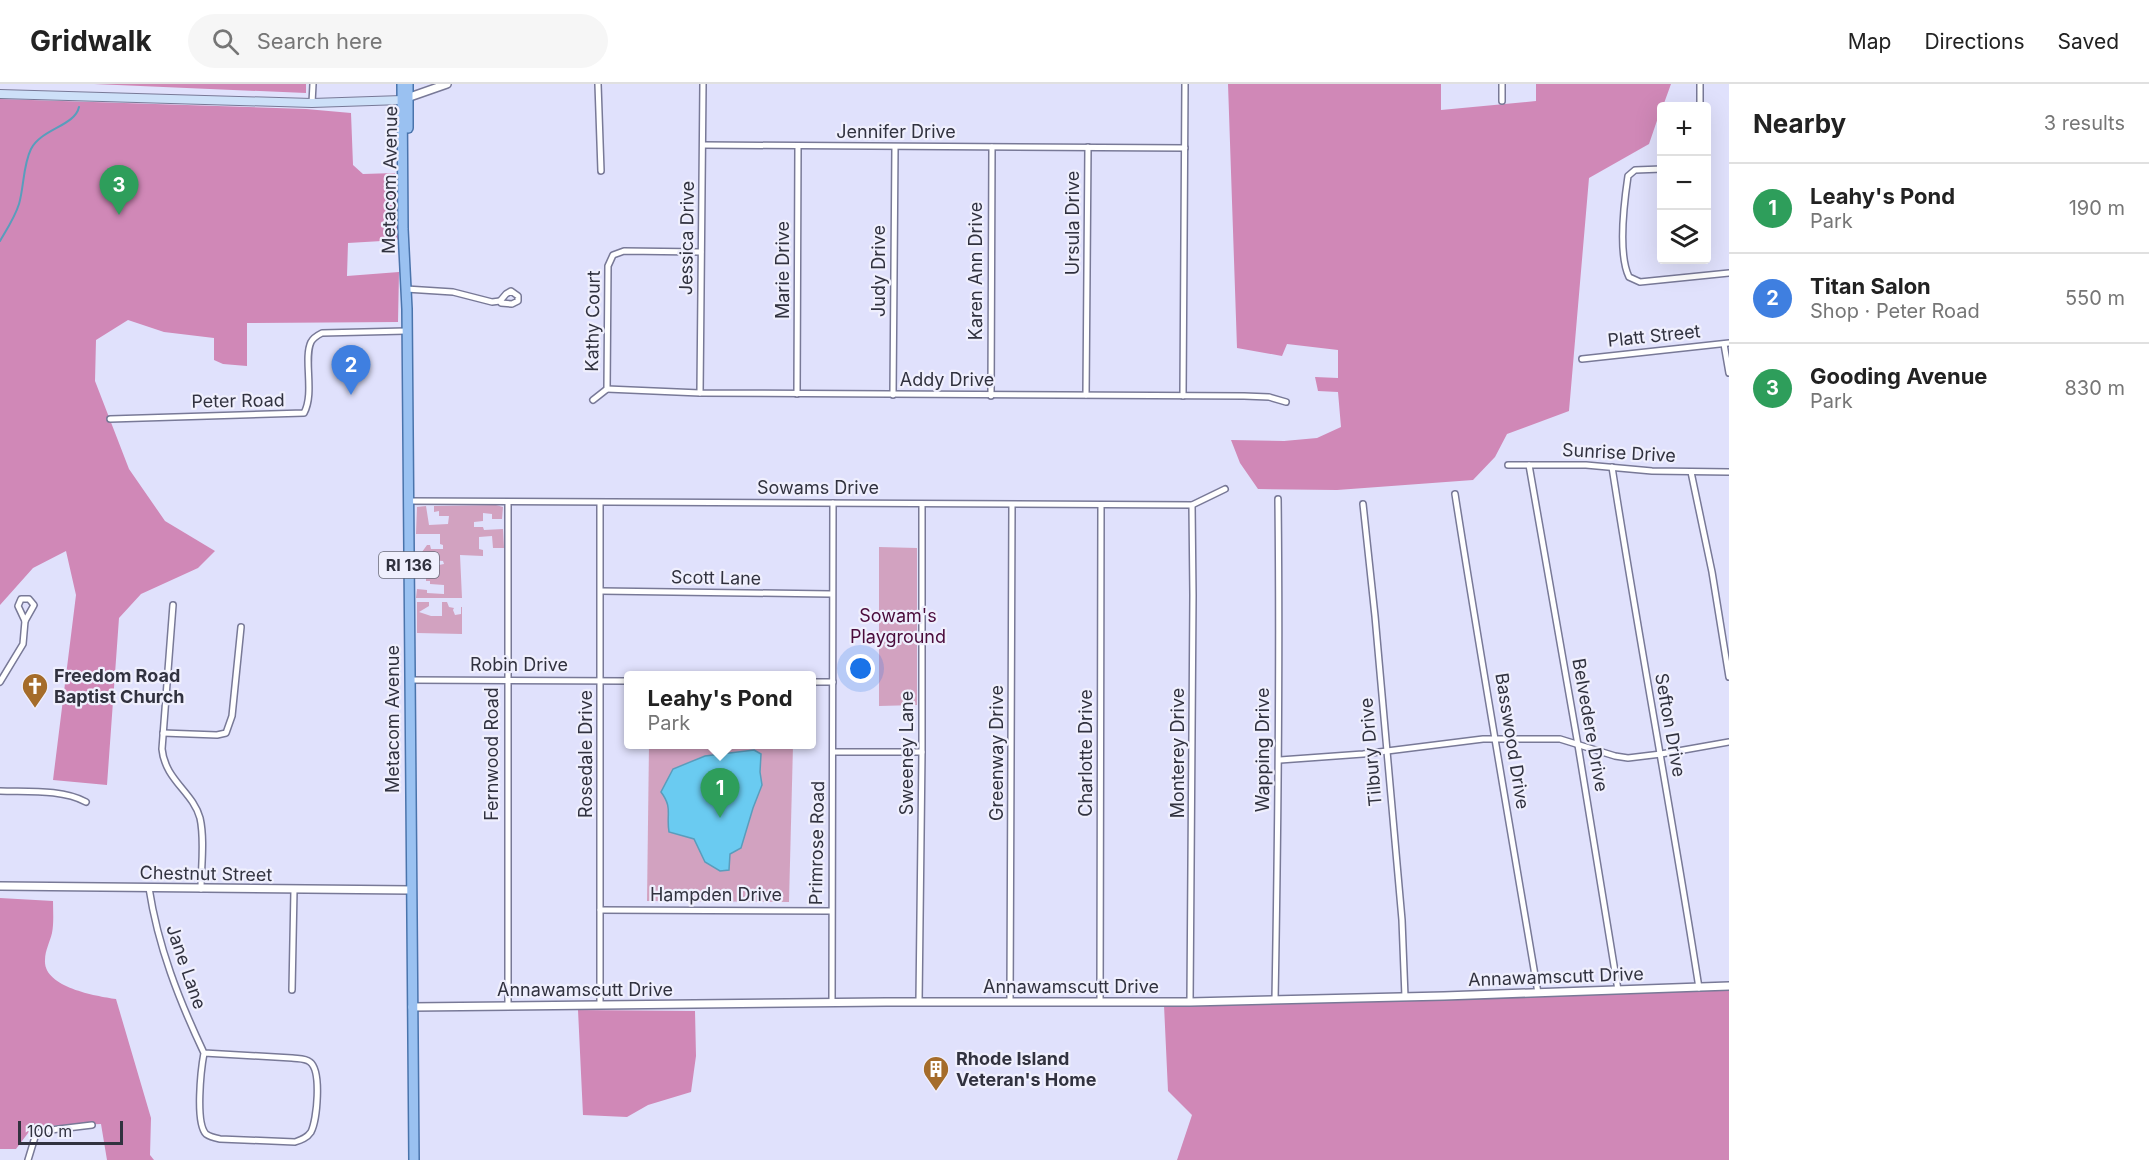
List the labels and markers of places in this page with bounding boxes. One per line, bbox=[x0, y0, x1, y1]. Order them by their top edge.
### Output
pin: 3 bbox=[100, 166, 138, 215]
pin: 2 bbox=[332, 346, 370, 395]
place label: Freedom Road Baptist Church bbox=[54, 665, 185, 707]
church icon: Freedom Road Baptist Church bbox=[20, 671, 50, 709]
pin: 1 bbox=[700, 768, 740, 818]
place label: Rhode Island Veteran's Home bbox=[956, 1048, 1097, 1090]
building icon: Rhode Island Veteran's Home bbox=[921, 1054, 951, 1092]

